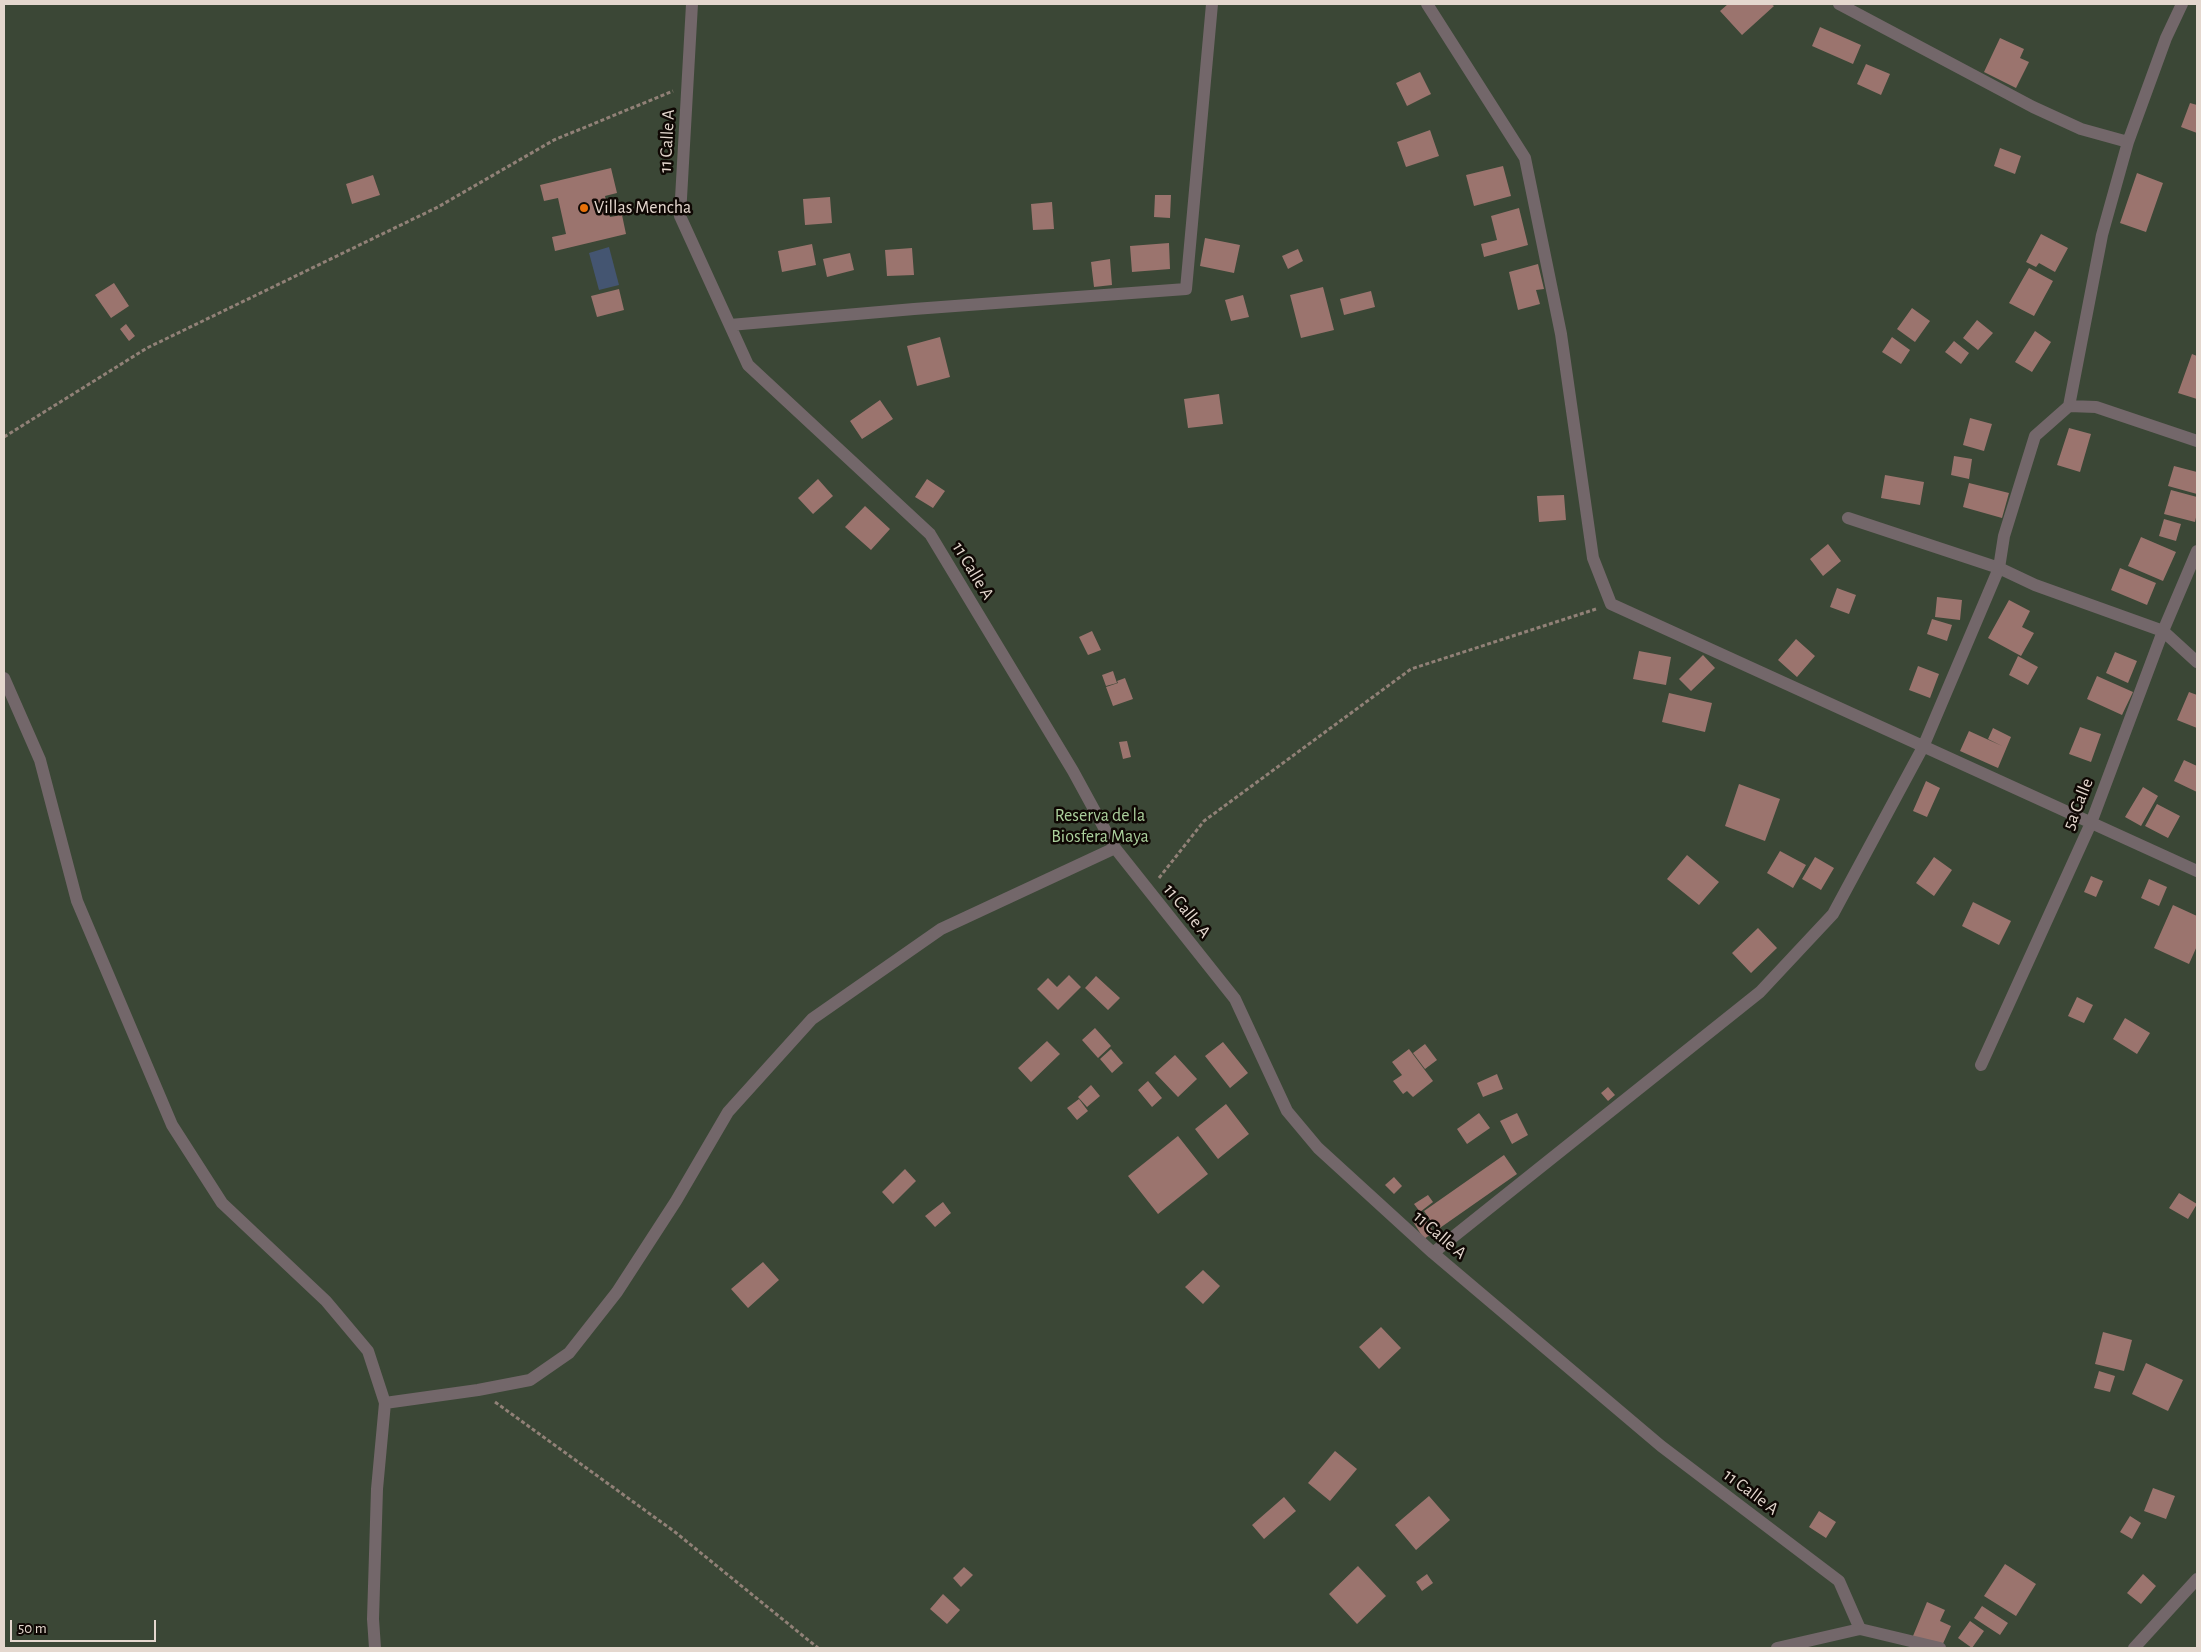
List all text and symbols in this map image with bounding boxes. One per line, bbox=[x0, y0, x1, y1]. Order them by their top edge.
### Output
street label: 11 Calle A bbox=[655, 109, 679, 173]
place label: Villas Mencha bbox=[594, 197, 691, 219]
marker: Villas Mencha bbox=[578, 202, 590, 214]
street label: 11 Calle A bbox=[947, 538, 999, 604]
street label: 5a Calle bbox=[2058, 775, 2098, 833]
park label: Reserva de la Biosfera Maya bbox=[1051, 805, 1149, 848]
street label: 11 Calle A bbox=[1159, 879, 1215, 943]
street label: 11 Calle A bbox=[1409, 1206, 1471, 1264]
street label: 11 Calle A bbox=[1719, 1464, 1783, 1520]
scale bar bbox=[12, 1610, 159, 1642]
text: 50 m bbox=[18, 1621, 47, 1636]

